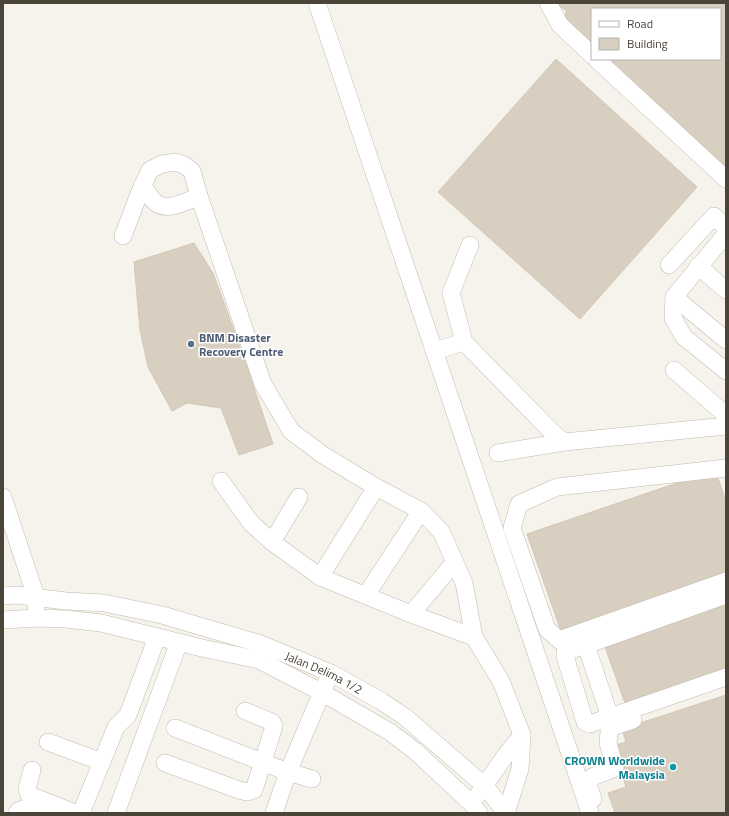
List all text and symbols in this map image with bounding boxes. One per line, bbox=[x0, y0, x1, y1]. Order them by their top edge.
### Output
legend bbox=[591, 8, 721, 60]
text: Road bbox=[627, 14, 653, 33]
text: Building bbox=[627, 34, 668, 53]
place label: BNM Disaster Recovery Centre bbox=[199, 328, 283, 361]
marker: BNM Disaster Recovery Centre bbox=[186, 339, 196, 349]
street label: Jalan Delima 1/2 bbox=[283, 646, 366, 699]
place label: CROWN Worldwide Malaysia bbox=[564, 751, 665, 784]
marker: CROWN Worldwide Malaysia bbox=[668, 762, 678, 772]

